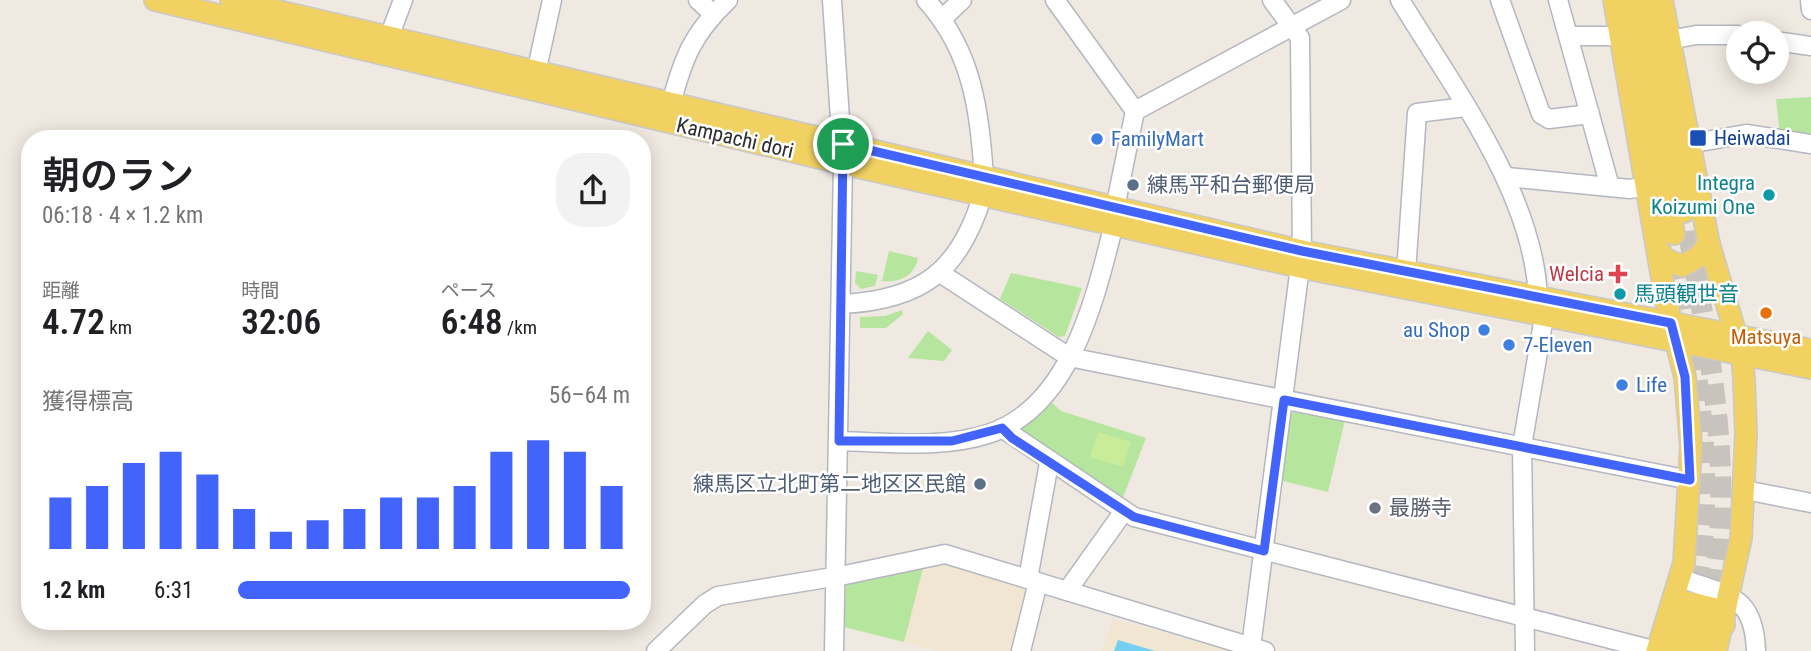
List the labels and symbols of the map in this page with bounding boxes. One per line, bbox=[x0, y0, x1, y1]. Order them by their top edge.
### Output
street label: Kampachi dori bbox=[674, 113, 796, 163]
pin bbox=[813, 114, 873, 174]
place label: Heiwadai bbox=[1714, 126, 1791, 150]
place label: FamilyMart bbox=[1111, 127, 1204, 151]
marker: Heiwadai bbox=[1688, 128, 1708, 148]
marker: FamilyMart bbox=[1089, 131, 1105, 147]
place label: Integra Koizumi One bbox=[1651, 171, 1755, 219]
place label: 練馬平和台郵便局 bbox=[1147, 173, 1315, 197]
marker: 練馬平和台郵便局 bbox=[1125, 177, 1141, 193]
marker: Integra Koizumi One bbox=[1761, 187, 1777, 203]
place label: Welcia bbox=[1549, 262, 1604, 286]
marker: Welcia bbox=[1610, 266, 1626, 282]
place label: 馬頭観世音 bbox=[1634, 282, 1739, 306]
marker: 馬頭観世音 bbox=[1612, 286, 1628, 302]
marker: Matsuya bbox=[1758, 305, 1774, 321]
place label: au Shop bbox=[1403, 318, 1470, 342]
marker: au Shop bbox=[1476, 322, 1492, 338]
place label: Matsuya bbox=[1731, 325, 1801, 349]
place label: 7-Eleven bbox=[1523, 333, 1592, 357]
marker: 7-Eleven bbox=[1501, 337, 1517, 353]
place label: Life bbox=[1636, 373, 1667, 397]
marker: Life bbox=[1614, 377, 1630, 393]
place label: 練馬区立北町第二地区区民館 bbox=[693, 472, 966, 496]
marker: 練馬区立北町第二地区区民館 bbox=[972, 476, 988, 492]
place label: 最勝寺 bbox=[1389, 496, 1452, 520]
marker: 最勝寺 bbox=[1367, 500, 1383, 516]

